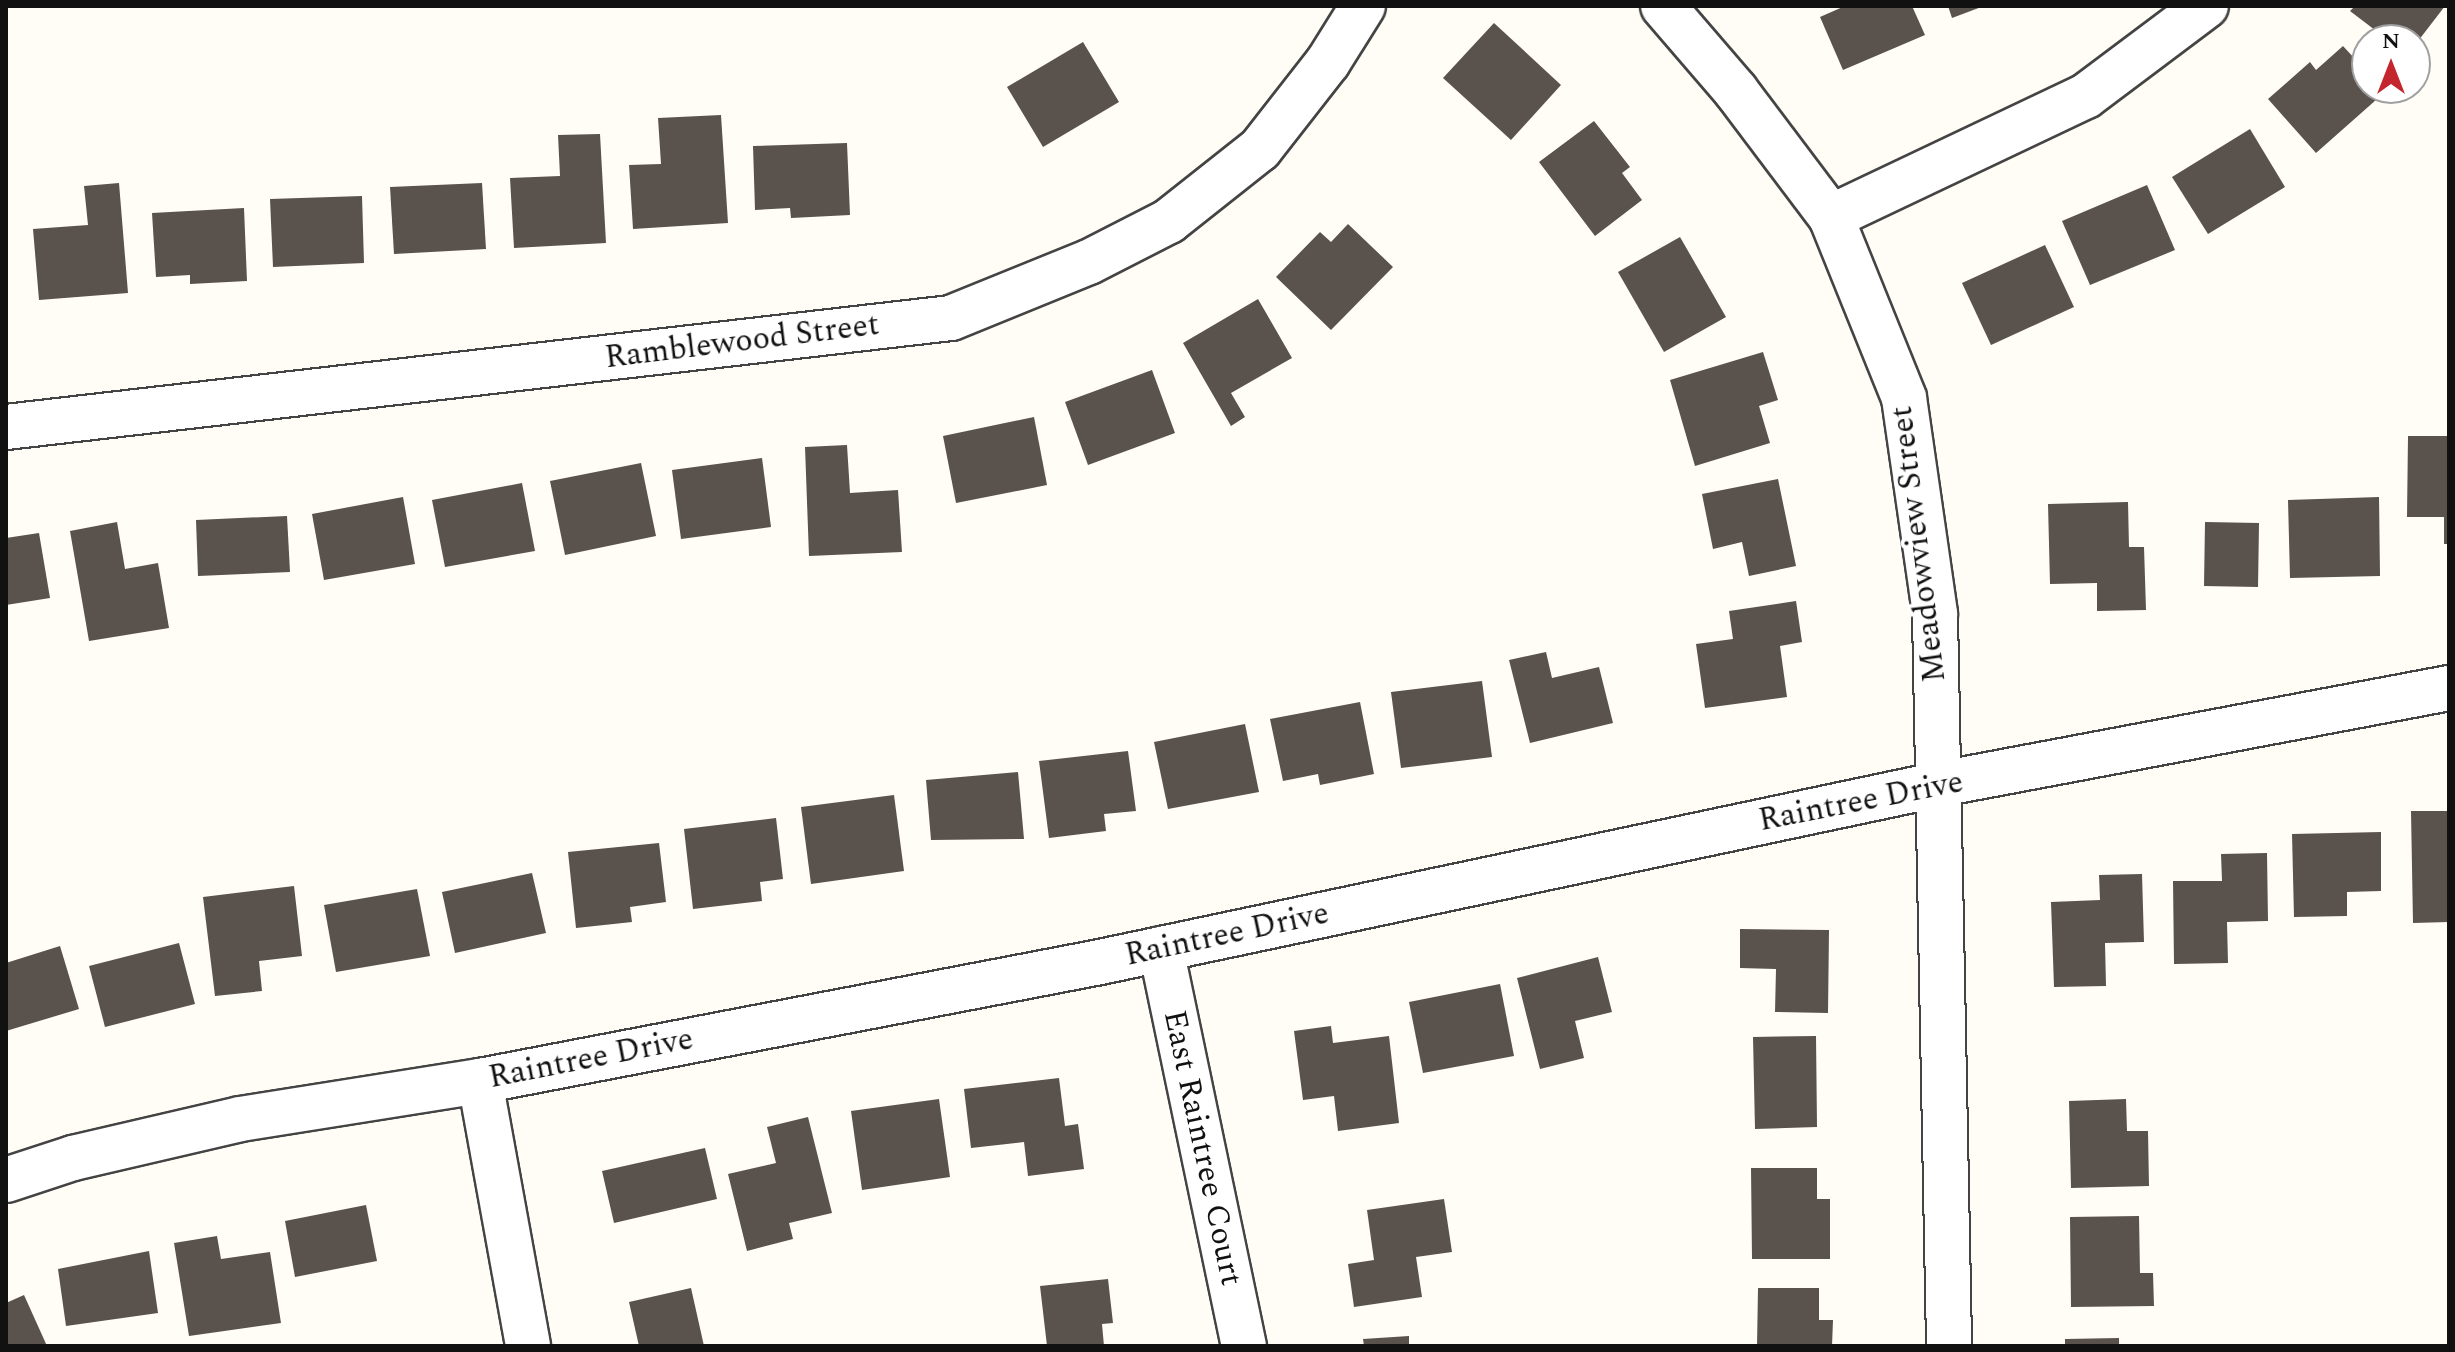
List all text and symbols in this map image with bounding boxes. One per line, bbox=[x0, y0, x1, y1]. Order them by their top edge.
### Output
north arrow bbox=[2351, 24, 2431, 104]
text: N bbox=[2382, 25, 2400, 58]
street label: Ramblewood Street bbox=[603, 306, 881, 378]
street label: Meadowview Street bbox=[1883, 404, 1955, 684]
street label: Raintree Drive bbox=[1756, 763, 1966, 841]
street label: Raintree Drive bbox=[1122, 895, 1332, 975]
street label: East Raintree Court bbox=[1154, 1007, 1250, 1289]
street label: Raintree Drive bbox=[486, 1020, 696, 1098]

